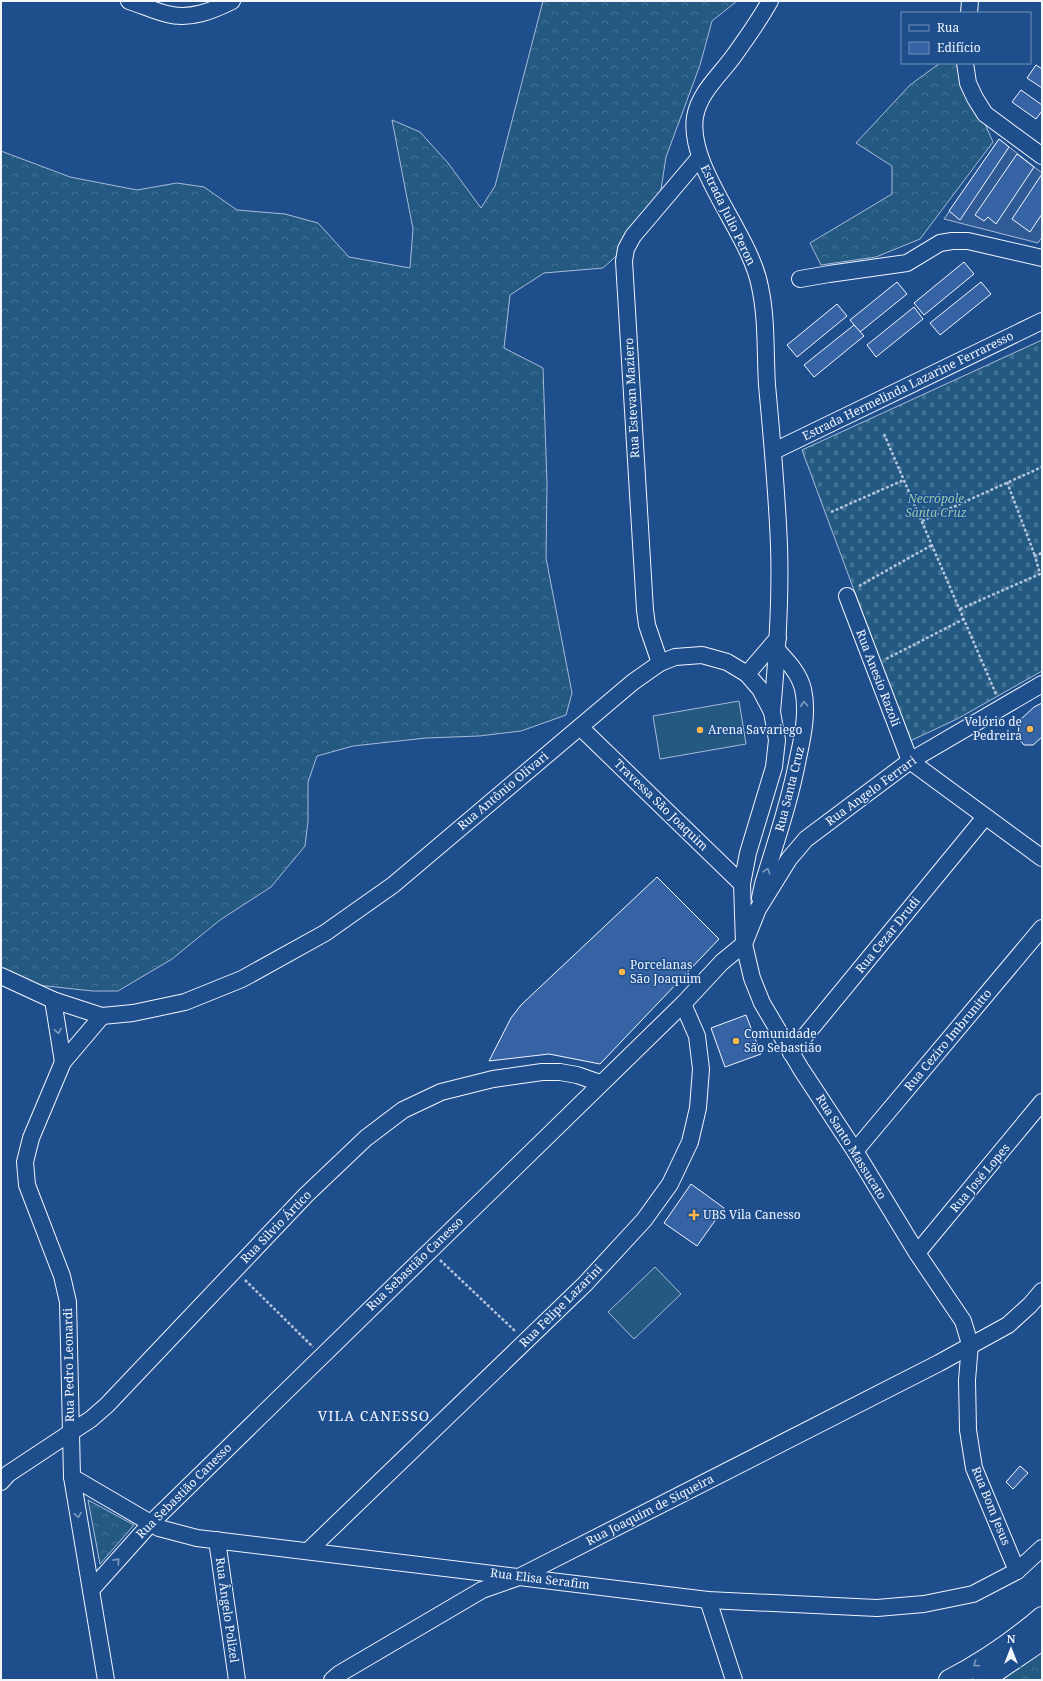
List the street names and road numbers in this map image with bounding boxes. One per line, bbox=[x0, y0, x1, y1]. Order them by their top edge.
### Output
street label: Estrada Julio Peron bbox=[697, 162, 760, 268]
street label: Estrada Hermelinda Lazarine Ferraresso bbox=[799, 327, 1016, 444]
street label: Rua Estevan Maziero bbox=[620, 337, 643, 459]
street label: Rua Anesio Razoli bbox=[852, 627, 905, 729]
street label: Rua Santa Cruz bbox=[771, 744, 808, 833]
street label: Rua Antônio Olivari bbox=[454, 747, 552, 834]
street label: Rua Angelo Ferrari bbox=[822, 752, 920, 829]
street label: Travessa São Joaquim bbox=[610, 755, 712, 854]
street label: Rua Cezar Drudi bbox=[851, 893, 924, 977]
street label: Rua Ceziro Imbrunitto bbox=[900, 985, 995, 1094]
street label: Rua Santo Massucato bbox=[812, 1091, 891, 1203]
street label: Rua José Lopes bbox=[946, 1140, 1013, 1216]
street label: Rua Silvio Ártico bbox=[236, 1186, 315, 1267]
street label: Rua Sebastião Canesso bbox=[362, 1213, 467, 1314]
street label: Rua Felipe Lazarini bbox=[515, 1260, 606, 1351]
street label: Rua Pedro Leonardi bbox=[59, 1308, 78, 1422]
street label: Rua Sebastião Canesso bbox=[132, 1439, 235, 1542]
street label: Rua Bom Jesus bbox=[968, 1464, 1015, 1548]
street label: Rua Joaquim de Siqueira bbox=[583, 1470, 717, 1549]
street label: Rua Ângelo Polizel bbox=[212, 1556, 243, 1664]
street label: Rua Elisa Serafim bbox=[489, 1564, 591, 1593]

